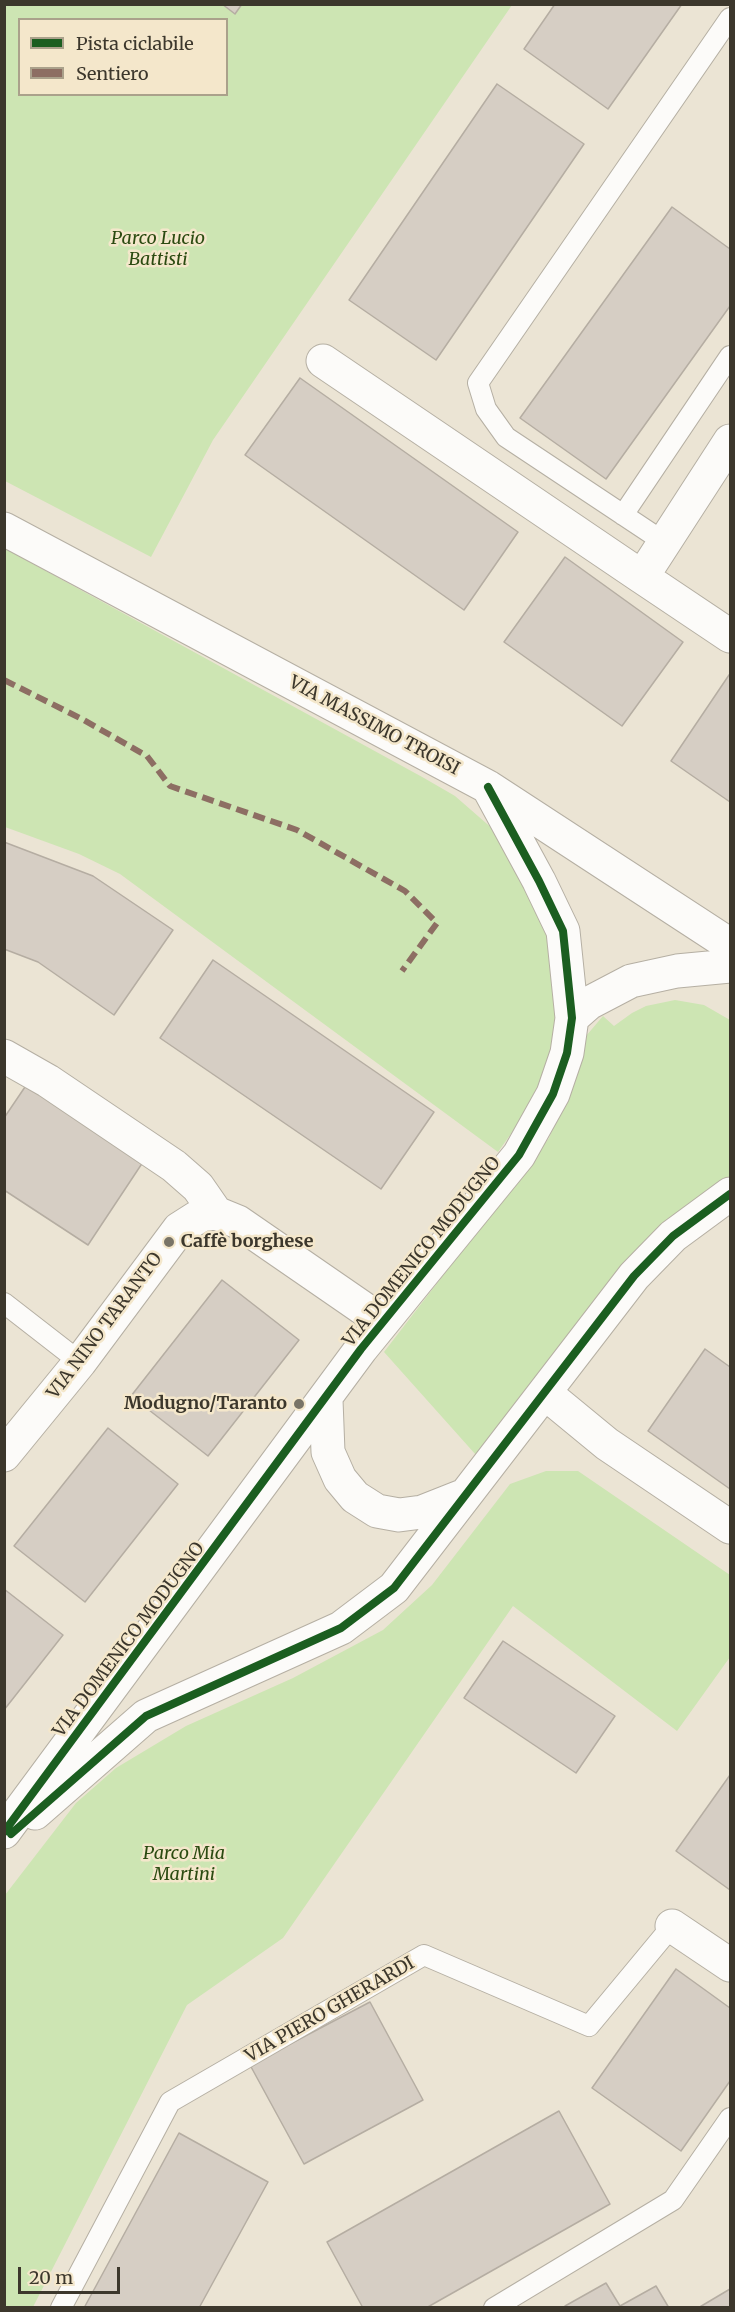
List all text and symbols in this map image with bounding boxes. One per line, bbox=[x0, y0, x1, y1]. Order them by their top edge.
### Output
legend bbox=[18, 18, 228, 96]
text: Pista ciclabile bbox=[76, 32, 194, 55]
text: Sentiero bbox=[76, 62, 148, 85]
park label: Parco Lucio Battisti bbox=[111, 228, 205, 270]
street label: VIA MASSIMO TROISI bbox=[285, 672, 463, 780]
street label: VIA DOMENICO MODUGNO bbox=[339, 1153, 505, 1351]
place label: Caffè borghese bbox=[181, 1231, 313, 1253]
marker: Caffè borghese bbox=[162, 1235, 176, 1249]
street label: VIA NINO TARANTO bbox=[43, 1248, 167, 1404]
place label: Modugno/Taranto bbox=[124, 1393, 287, 1415]
marker: Modugno/Taranto bbox=[292, 1397, 306, 1411]
street label: VIA DOMENICO MODUGNO bbox=[49, 1538, 209, 1742]
park label: Parco Mia Martini bbox=[143, 1843, 225, 1886]
street label: VIA PIERO GHERARDI bbox=[242, 1953, 418, 2067]
scale bar bbox=[21, 2255, 123, 2293]
text: 20 m bbox=[29, 2266, 73, 2289]

